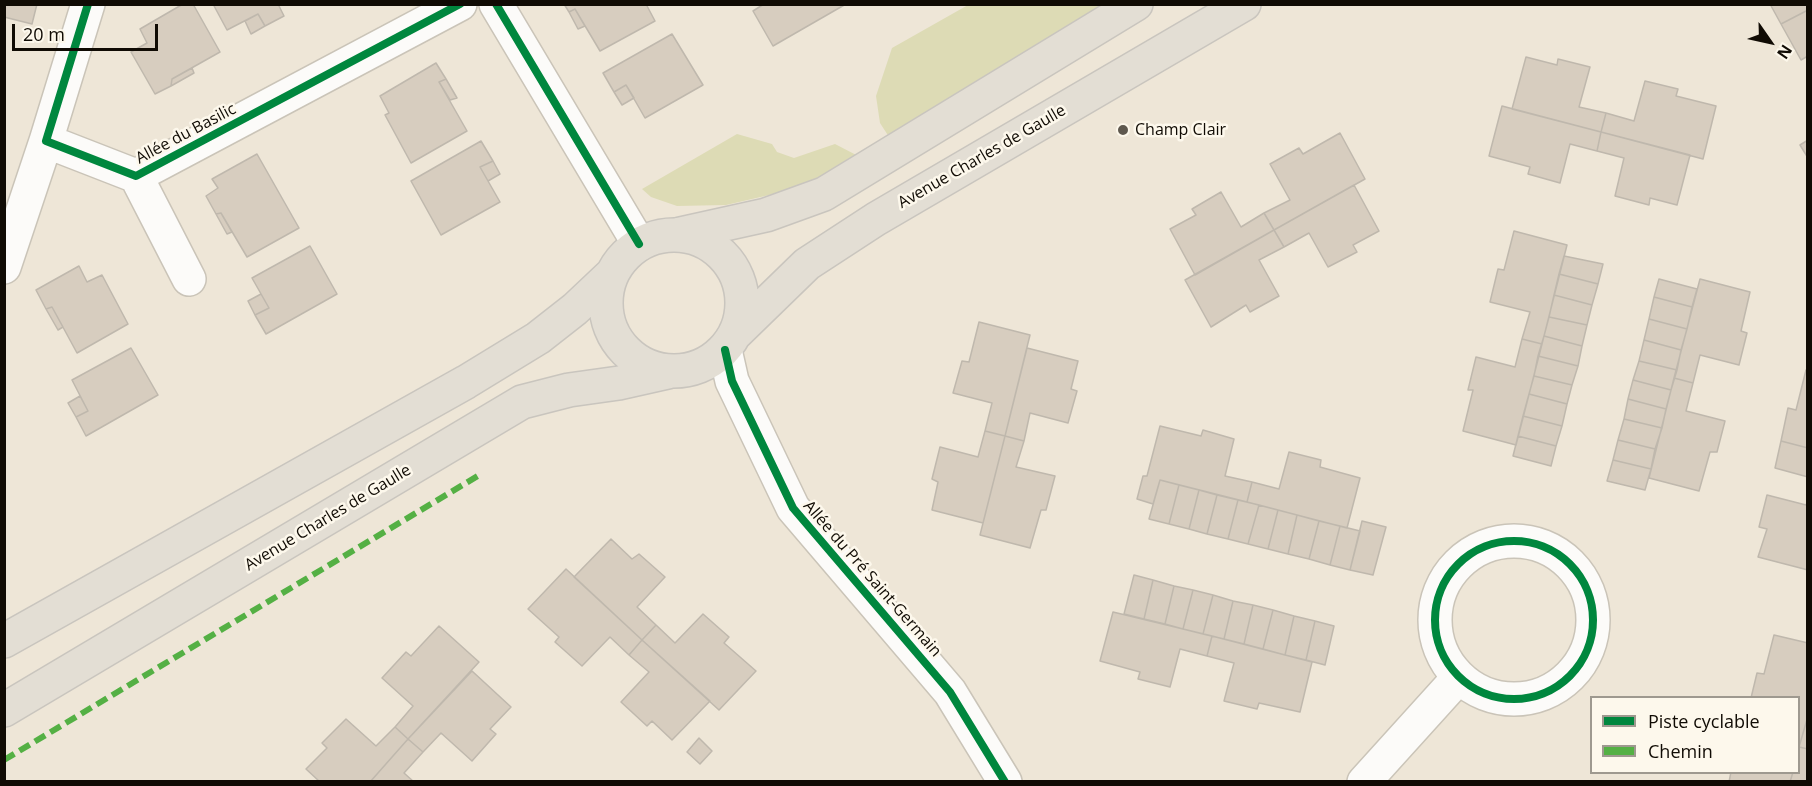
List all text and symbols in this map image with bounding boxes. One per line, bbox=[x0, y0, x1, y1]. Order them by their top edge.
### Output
scale bar bbox=[15, 12, 160, 50]
north arrow bbox=[1740, 12, 1800, 72]
text: 20 m bbox=[23, 22, 65, 46]
text: N bbox=[1772, 41, 1798, 64]
street label: Allée du Basilic bbox=[133, 100, 239, 168]
street label: Avenue Charles de Gaulle bbox=[895, 101, 1069, 213]
place label: Champ Clair bbox=[1135, 120, 1226, 140]
marker: Champ Clair bbox=[1116, 123, 1130, 137]
street label: Avenue Charles de Gaulle bbox=[241, 461, 415, 575]
street label: Allée du Pré Saint-Germain bbox=[799, 497, 945, 661]
legend bbox=[1590, 696, 1800, 774]
text: Piste cyclable bbox=[1648, 709, 1760, 733]
text: Chemin bbox=[1648, 739, 1713, 763]

